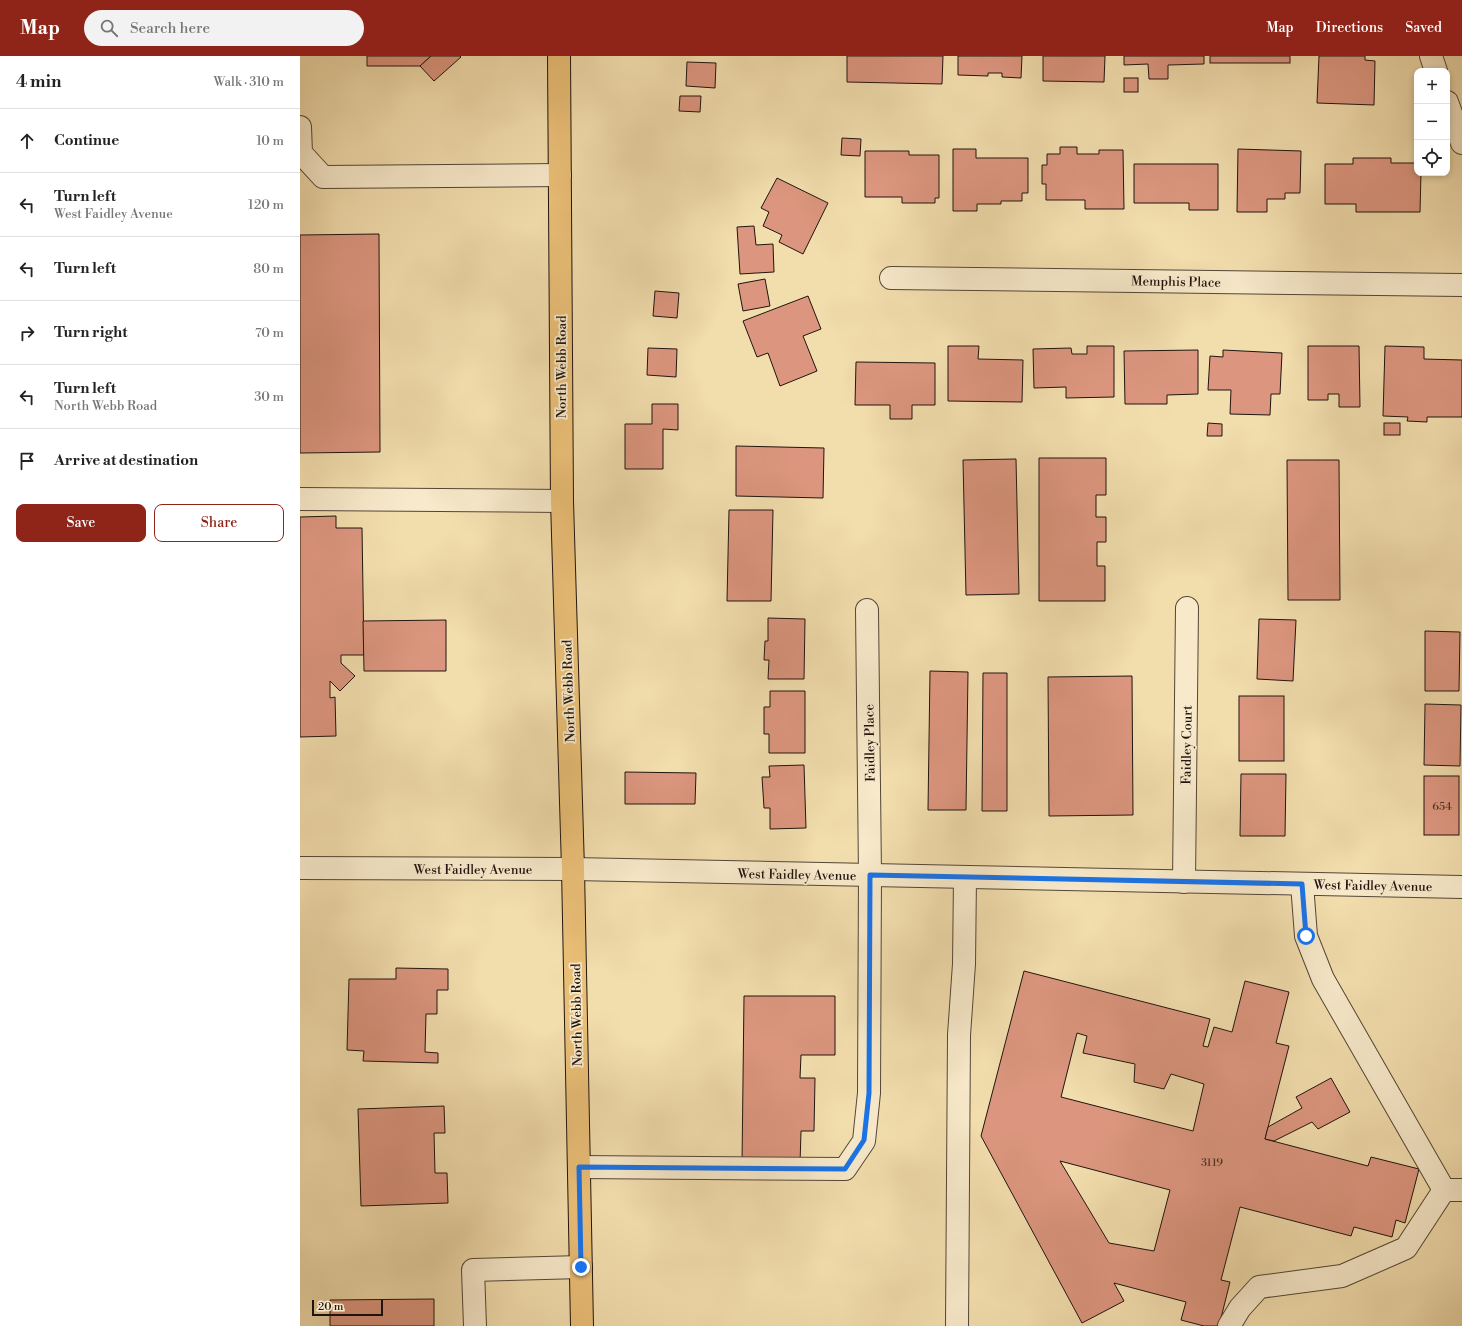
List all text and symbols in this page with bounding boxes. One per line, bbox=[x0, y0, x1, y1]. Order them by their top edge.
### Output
search box bbox=[84, 10, 364, 46]
text: Map bbox=[20, 16, 60, 40]
icon: search bbox=[98, 17, 120, 39]
text: Search here bbox=[130, 19, 210, 38]
text: Map bbox=[1266, 19, 1294, 37]
text: Directions bbox=[1316, 19, 1383, 37]
text: Saved bbox=[1405, 19, 1442, 37]
map controls bbox=[1414, 68, 1450, 176]
button: + bbox=[1414, 68, 1450, 104]
text: 4 min bbox=[16, 71, 61, 93]
text: Walk · 310 m bbox=[214, 74, 284, 90]
button: − bbox=[1414, 104, 1450, 140]
icon: ahead bbox=[16, 130, 38, 152]
text: Continue bbox=[54, 131, 119, 150]
text: 10 m bbox=[256, 133, 284, 149]
button: locate bbox=[1414, 140, 1450, 176]
text: Turn left bbox=[54, 187, 116, 206]
icon: left bbox=[16, 194, 38, 216]
text: 120 m bbox=[248, 197, 284, 213]
text: West Faidley Avenue bbox=[54, 206, 173, 222]
icon: left bbox=[16, 258, 38, 280]
text: Turn left bbox=[54, 259, 116, 278]
text: 80 m bbox=[253, 261, 284, 277]
street label: Memphis Place bbox=[1131, 273, 1221, 291]
street label: North Webb Road bbox=[554, 315, 570, 419]
icon: right bbox=[16, 322, 38, 344]
text: Turn right bbox=[54, 323, 128, 342]
text: 70 m bbox=[255, 325, 284, 341]
text: Turn left bbox=[54, 379, 116, 398]
icon: left bbox=[16, 386, 38, 408]
text: 30 m bbox=[254, 389, 284, 405]
text: North Webb Road bbox=[54, 398, 157, 414]
icon: arrive bbox=[16, 450, 38, 472]
text: Arrive at destination bbox=[54, 451, 198, 470]
button: Save bbox=[16, 504, 146, 542]
button: Share bbox=[154, 504, 284, 542]
street label: North Webb Road bbox=[559, 639, 579, 743]
street label: Faidley Place bbox=[861, 704, 879, 782]
street label: Faidley Court bbox=[1178, 705, 1196, 785]
house number: 654 bbox=[1432, 800, 1452, 814]
street label: West Faidley Avenue bbox=[413, 862, 533, 878]
street label: West Faidley Avenue bbox=[736, 866, 857, 884]
street label: West Faidley Avenue bbox=[1312, 877, 1433, 895]
route start bbox=[1297, 927, 1315, 945]
street label: North Webb Road bbox=[568, 963, 586, 1067]
house number: 3119 bbox=[1201, 1156, 1223, 1170]
route end bbox=[572, 1258, 590, 1276]
scale bar bbox=[312, 1298, 383, 1317]
text: 20 m bbox=[318, 1300, 343, 1314]

